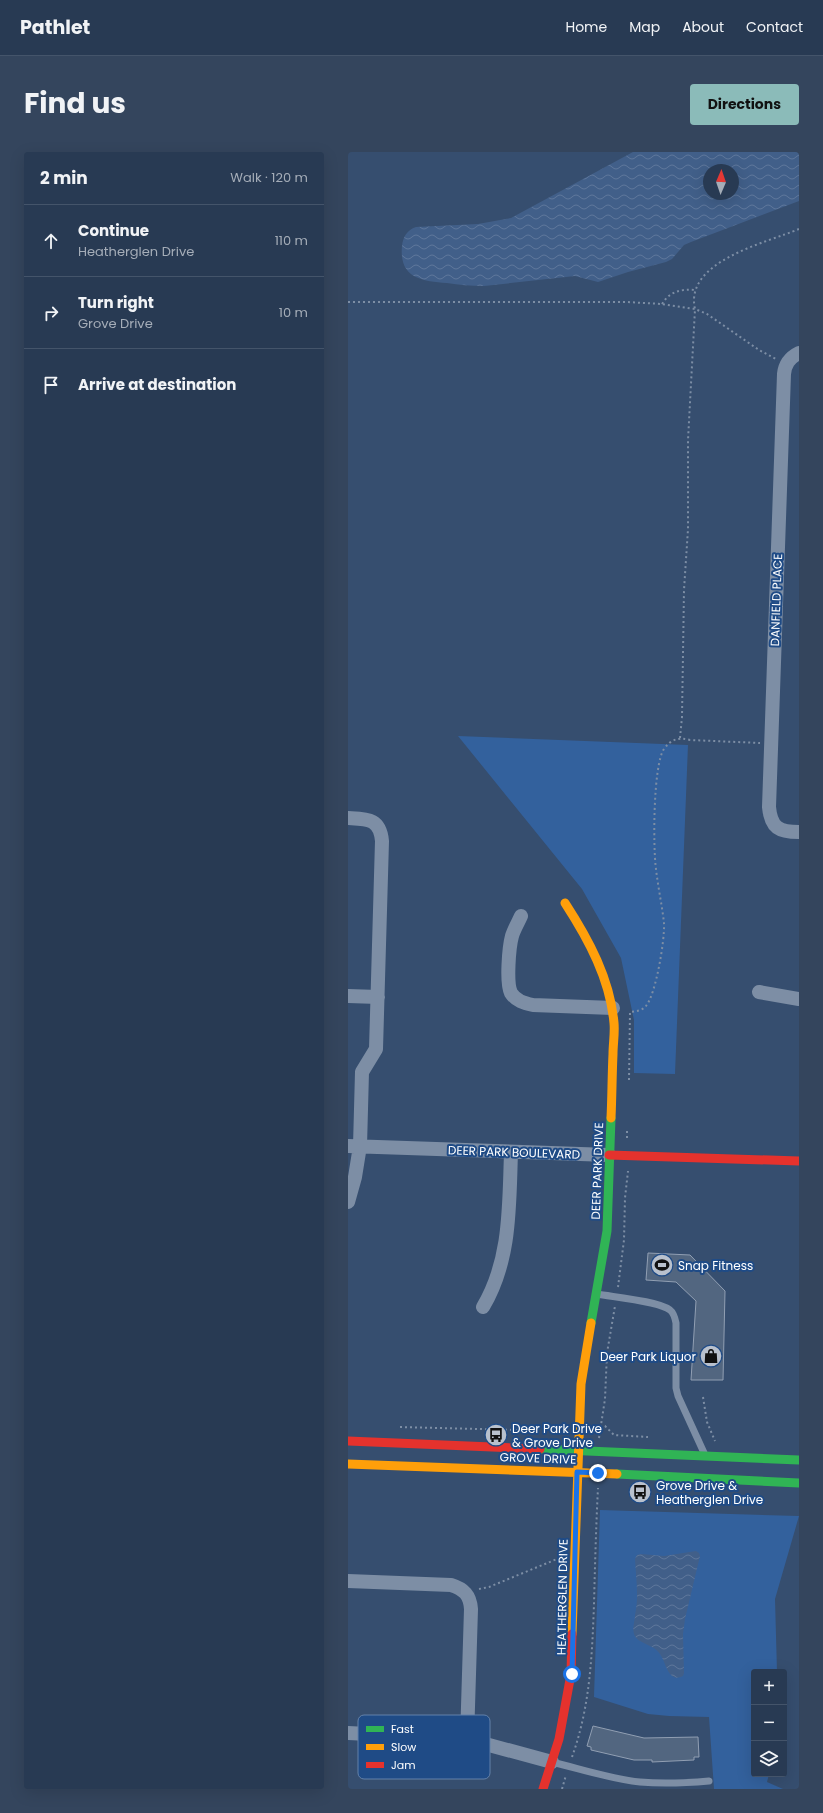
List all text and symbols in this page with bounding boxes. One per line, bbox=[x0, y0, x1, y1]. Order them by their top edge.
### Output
text: Pathlet bbox=[20, 14, 90, 41]
text: Home bbox=[565, 17, 607, 37]
text: Map bbox=[629, 17, 660, 37]
text: About bbox=[682, 17, 724, 37]
text: Contact bbox=[746, 17, 803, 37]
text: Find us bbox=[24, 84, 126, 123]
button: Directions bbox=[690, 84, 799, 125]
north arrow bbox=[703, 164, 739, 200]
text: 2 min bbox=[40, 166, 88, 190]
text: Walk · 120 m bbox=[230, 168, 308, 187]
text: Continue bbox=[78, 220, 149, 241]
icon: ahead bbox=[40, 230, 62, 252]
text: 110 m bbox=[275, 231, 308, 250]
text: Heatherglen Drive bbox=[78, 242, 194, 261]
text: Turn right bbox=[78, 292, 154, 313]
icon: right bbox=[40, 302, 62, 324]
text: 10 m bbox=[279, 303, 308, 322]
text: Grove Drive bbox=[78, 314, 153, 333]
icon: arrive bbox=[40, 374, 62, 396]
text: Arrive at destination bbox=[78, 374, 236, 395]
street label: DANFIELD PLACE bbox=[766, 553, 786, 647]
street label: DEER PARK DRIVE bbox=[587, 1122, 607, 1220]
street label: DEER PARK BOULEVARD bbox=[448, 1141, 580, 1163]
sports icon: Snap Fitness bbox=[649, 1252, 675, 1278]
place label: Snap Fitness bbox=[678, 1257, 753, 1274]
shop icon: Deer Park Liquor bbox=[698, 1343, 724, 1369]
place label: Deer Park Liquor bbox=[600, 1348, 697, 1365]
place label: Deer Park Drive & Grove Drive bbox=[512, 1420, 602, 1451]
bus stop icon: Deer Park Drive & Grove Drive bbox=[483, 1422, 509, 1448]
street label: GROVE DRIVE bbox=[499, 1448, 577, 1468]
route end bbox=[589, 1464, 607, 1482]
place label: Grove Drive & Heatherglen Drive bbox=[656, 1477, 763, 1508]
bus stop icon: Grove Drive & Heatherglen Drive bbox=[627, 1479, 653, 1505]
street label: HEATHERGLEN DRIVE bbox=[552, 1539, 572, 1655]
route start bbox=[563, 1665, 581, 1683]
map controls bbox=[751, 1669, 787, 1777]
button: + bbox=[751, 1669, 787, 1705]
button: − bbox=[751, 1705, 787, 1741]
legend bbox=[358, 1715, 490, 1779]
text: Fast bbox=[391, 1721, 414, 1737]
text: Slow bbox=[391, 1739, 416, 1755]
button: layers bbox=[751, 1741, 787, 1777]
text: Jam bbox=[391, 1757, 416, 1773]

